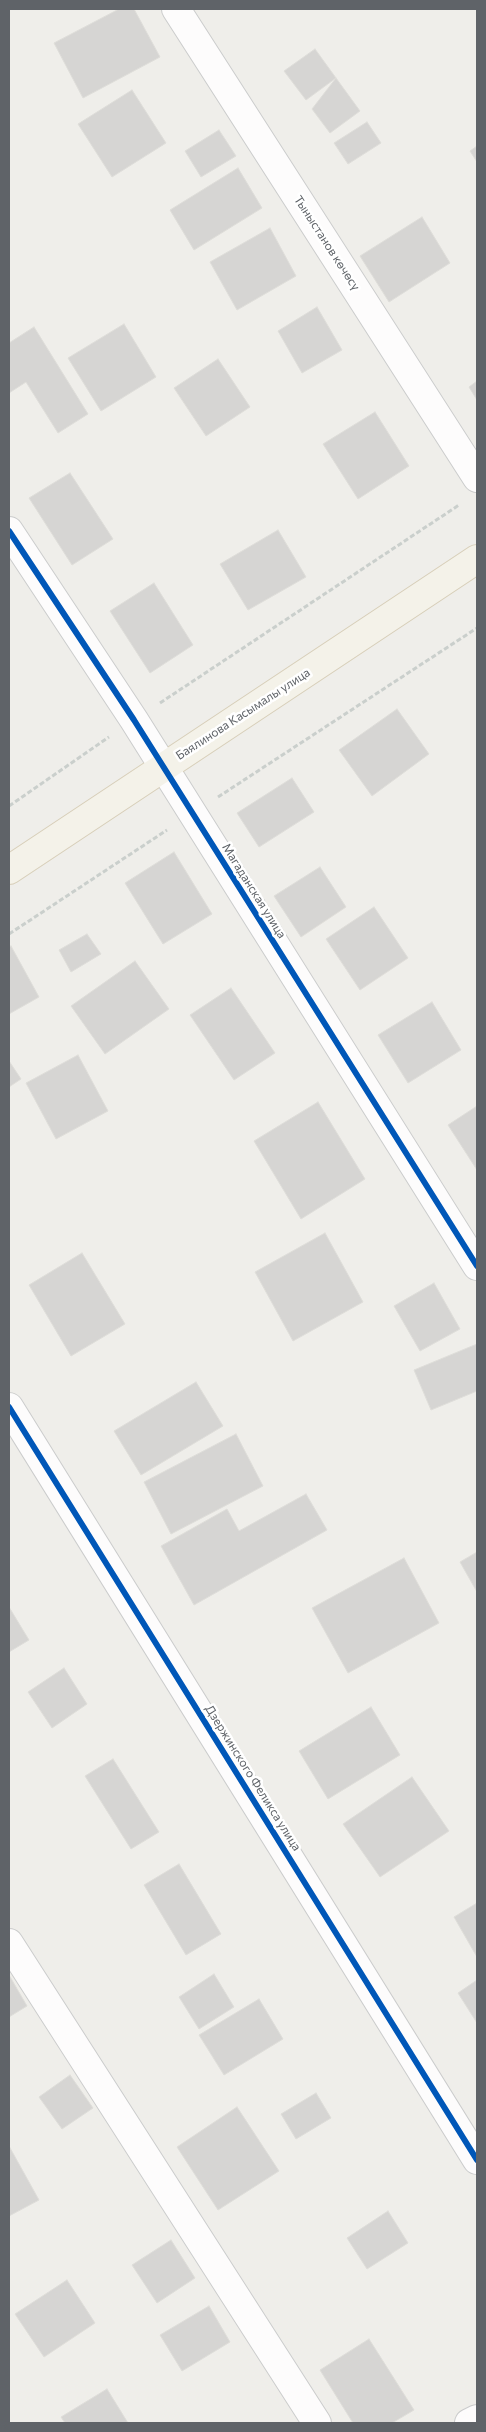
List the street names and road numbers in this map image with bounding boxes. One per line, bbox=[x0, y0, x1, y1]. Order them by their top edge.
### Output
street label: Тыныстанов көчөсү bbox=[291, 193, 363, 293]
street label: Баялинова Касымалы улица bbox=[173, 665, 313, 763]
street label: Магаданская улица bbox=[219, 841, 289, 941]
street label: Дзержинского Феликса улица bbox=[202, 1702, 304, 1854]

